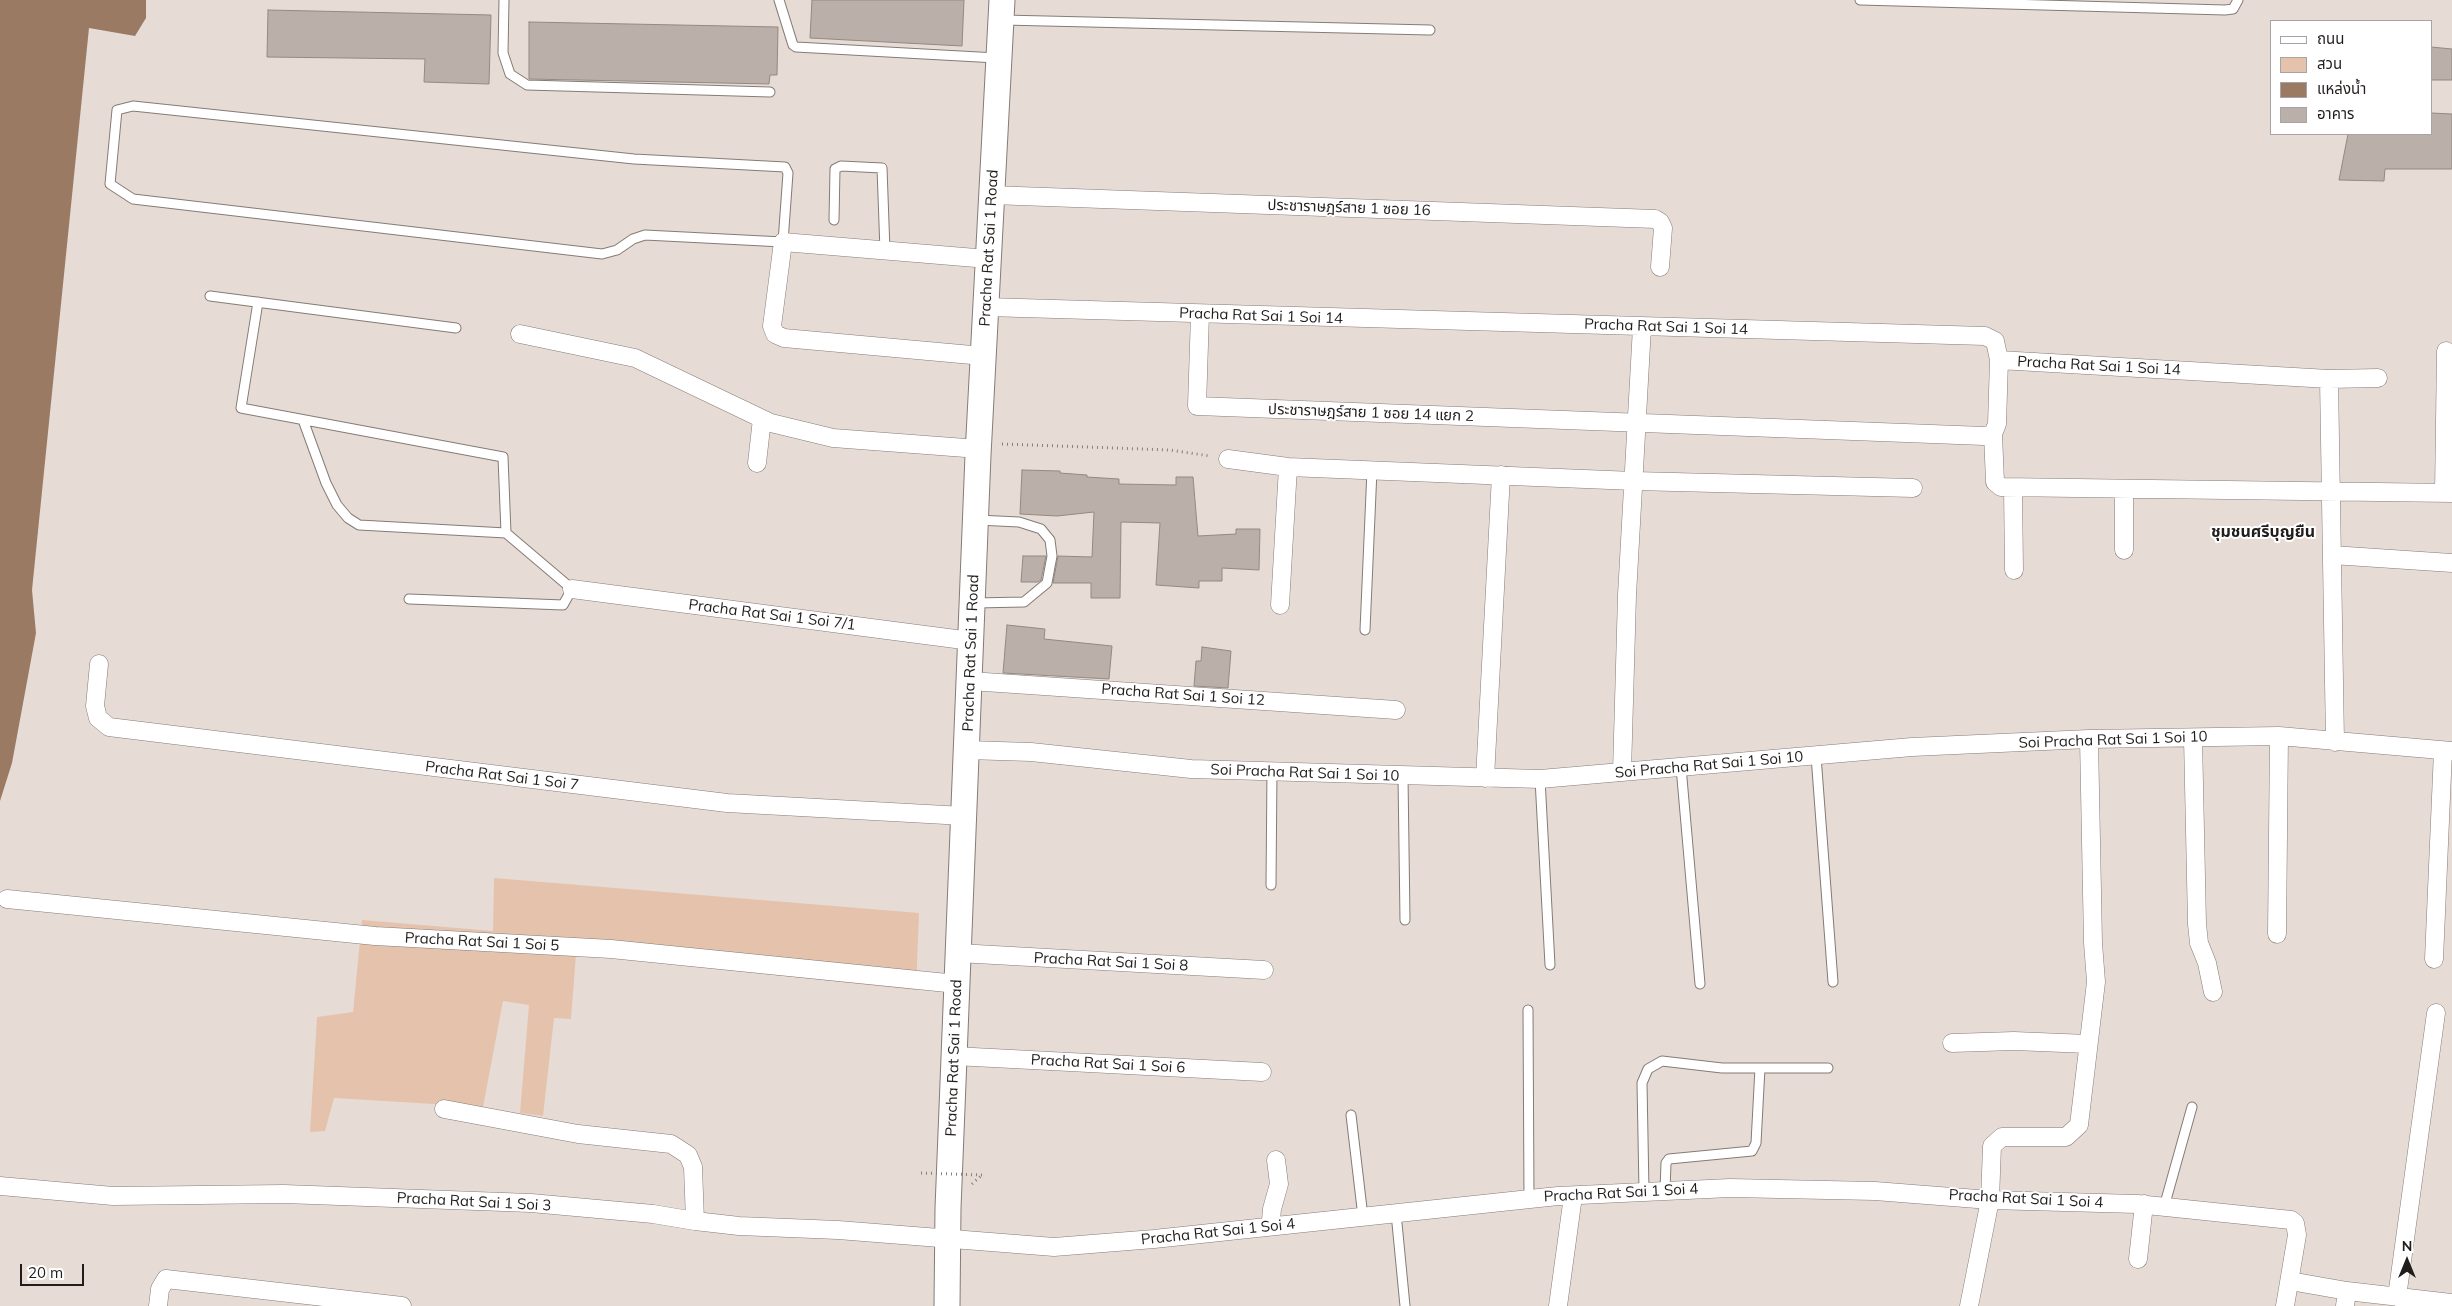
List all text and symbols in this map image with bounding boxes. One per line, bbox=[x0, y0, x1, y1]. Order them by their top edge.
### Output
legend bbox=[2270, 20, 2432, 135]
text: ถนน bbox=[2317, 29, 2344, 48]
text: สวน bbox=[2317, 54, 2342, 73]
text: แหล่งน้ำ bbox=[2317, 79, 2366, 98]
text: อาคาร bbox=[2317, 104, 2354, 123]
street label: Pracha Rat Sai 1 Road bbox=[976, 169, 1002, 327]
street label: ประชาราษฎร์สาย 1 ซอย 16 bbox=[1267, 196, 1431, 220]
street label: Pracha Rat Sai 1 Soi 14 bbox=[1179, 304, 1343, 328]
street label: Pracha Rat Sai 1 Soi 14 bbox=[1584, 315, 1748, 339]
street label: Pracha Rat Sai 1 Soi 14 bbox=[2017, 353, 2181, 379]
street label: ประชาราษฎร์สาย 1 ซอย 14 แยก 2 bbox=[1268, 400, 1474, 426]
district label: ชุมชนศรีบุญยืน bbox=[2211, 522, 2315, 542]
street label: Pracha Rat Sai 1 Road bbox=[959, 574, 983, 732]
street label: Pracha Rat Sai 1 Soi 7/1 bbox=[687, 596, 857, 634]
street label: Pracha Rat Sai 1 Soi 12 bbox=[1101, 680, 1265, 710]
street label: Soi Pracha Rat Sai 1 Soi 10 bbox=[2018, 728, 2208, 752]
street label: Soi Pracha Rat Sai 1 Soi 10 bbox=[1614, 748, 1804, 782]
street label: Pracha Rat Sai 1 Soi 7 bbox=[424, 758, 580, 794]
street label: Soi Pracha Rat Sai 1 Soi 10 bbox=[1210, 761, 1400, 785]
street label: Pracha Rat Sai 1 Soi 5 bbox=[404, 929, 560, 955]
street label: Pracha Rat Sai 1 Soi 8 bbox=[1033, 949, 1189, 975]
street label: Pracha Rat Sai 1 Road bbox=[942, 979, 966, 1137]
street label: Pracha Rat Sai 1 Soi 6 bbox=[1030, 1051, 1186, 1077]
street label: Pracha Rat Sai 1 Soi 4 bbox=[1543, 1180, 1699, 1206]
street label: Pracha Rat Sai 1 Soi 4 bbox=[1948, 1186, 2104, 1212]
street label: Pracha Rat Sai 1 Soi 3 bbox=[396, 1189, 552, 1215]
street label: Pracha Rat Sai 1 Soi 4 bbox=[1140, 1215, 1296, 1249]
north arrow bbox=[2382, 1236, 2432, 1286]
text: N bbox=[2402, 1237, 2412, 1255]
scale bar bbox=[22, 1254, 86, 1286]
text: 20 m bbox=[28, 1263, 63, 1282]

